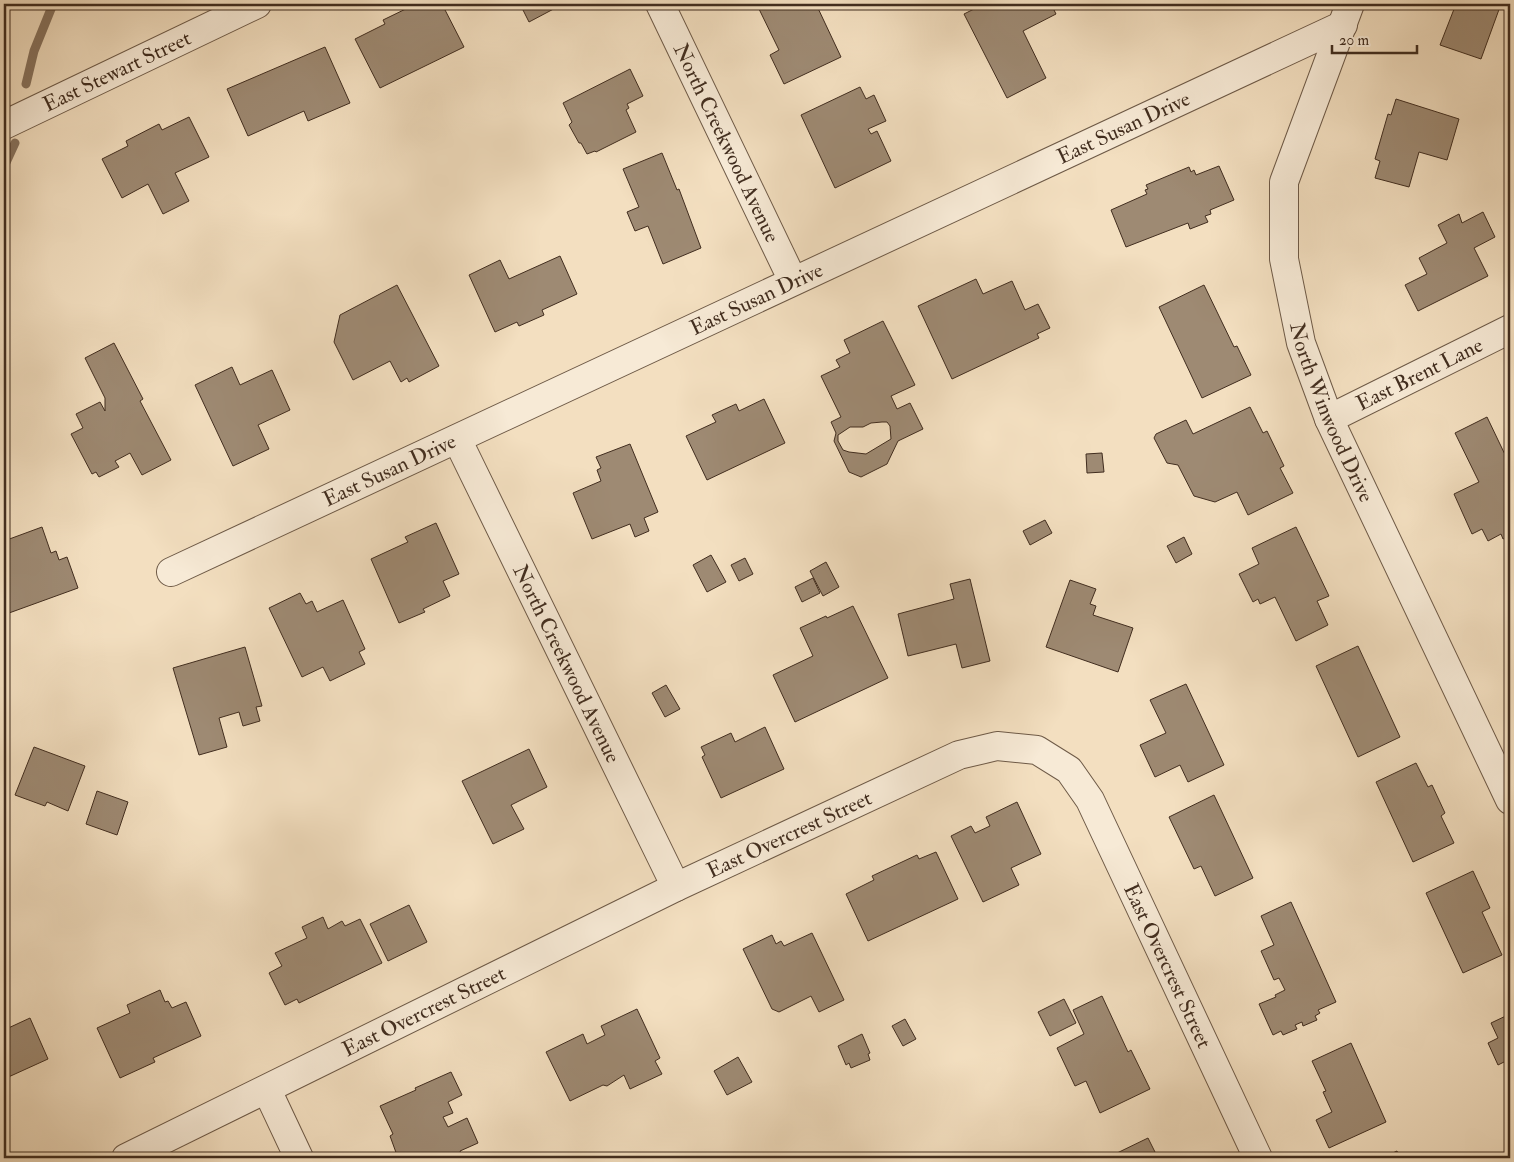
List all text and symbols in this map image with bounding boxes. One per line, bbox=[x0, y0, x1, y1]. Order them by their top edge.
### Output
scale bar bbox=[1332, 22, 1416, 54]
street label: East Stewart Street bbox=[38, 24, 195, 118]
text: 20 m bbox=[1339, 31, 1369, 50]
street label: North Creekwood Avenue bbox=[667, 39, 786, 247]
street label: East Susan Drive bbox=[1052, 85, 1194, 170]
street label: East Susan Drive bbox=[685, 256, 827, 341]
street label: North Winwood Drive bbox=[1284, 320, 1380, 507]
street label: East Brent Lane bbox=[1352, 331, 1487, 417]
street label: East Susan Drive bbox=[318, 427, 460, 513]
street label: North Creekwood Avenue bbox=[507, 560, 627, 767]
street label: East Overcrest Street bbox=[702, 784, 876, 884]
street label: East Overcrest Street bbox=[1118, 879, 1218, 1052]
street label: East Overcrest Street bbox=[338, 960, 510, 1063]

